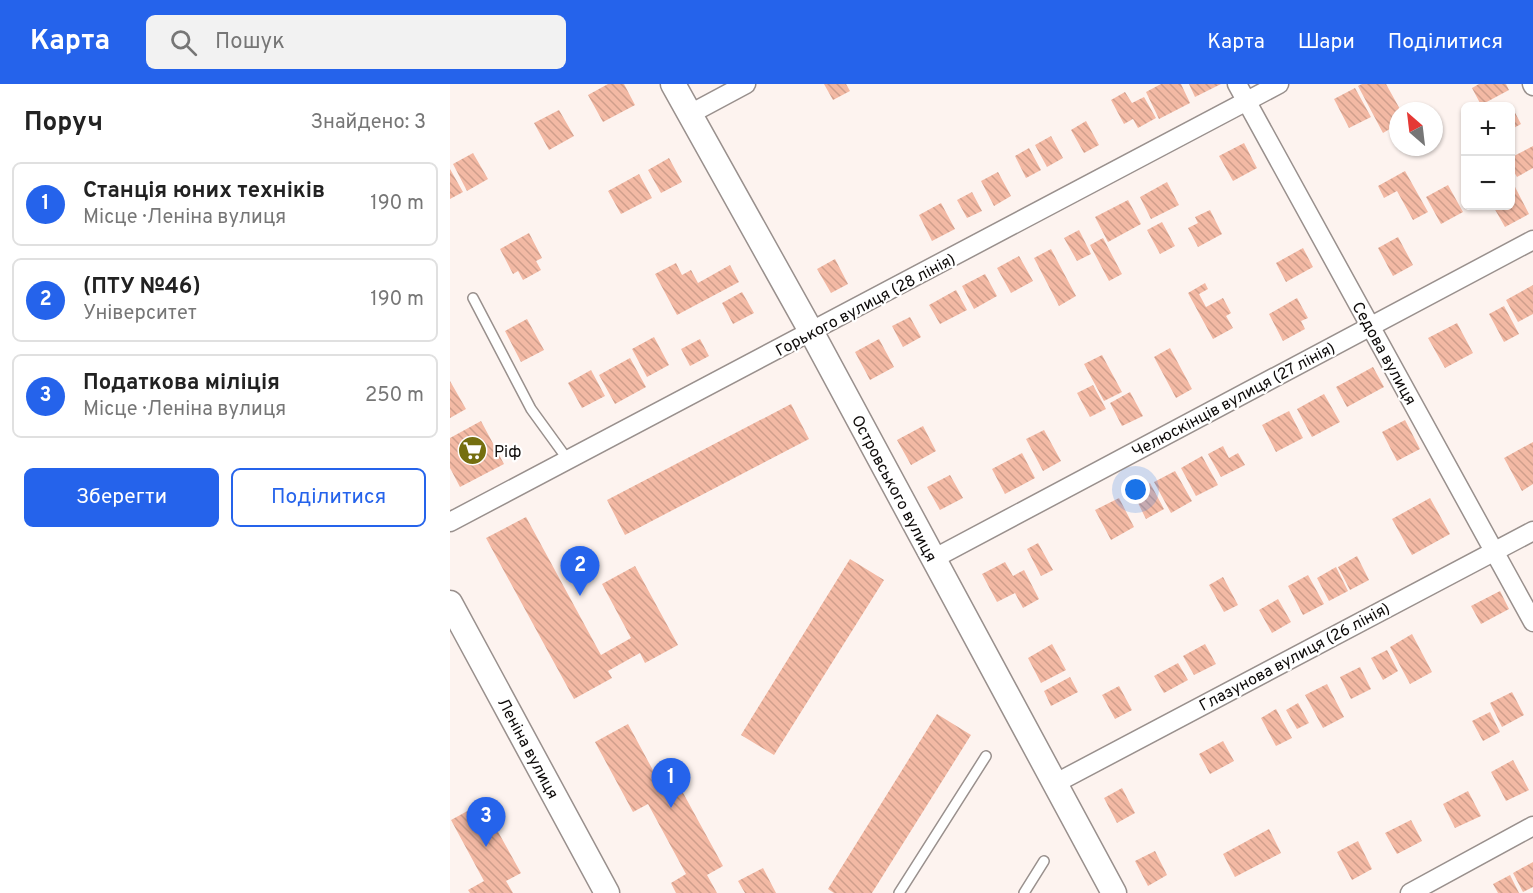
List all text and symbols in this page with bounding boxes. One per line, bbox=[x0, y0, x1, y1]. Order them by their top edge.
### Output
search box bbox=[146, 15, 566, 69]
text: Карта bbox=[30, 24, 110, 60]
icon: search bbox=[167, 26, 200, 59]
text: Пошук bbox=[215, 29, 285, 56]
text: Карта bbox=[1207, 29, 1265, 56]
text: Шари bbox=[1298, 29, 1355, 56]
text: Поділитися bbox=[1388, 29, 1503, 56]
north arrow bbox=[1389, 102, 1443, 156]
map controls bbox=[1461, 102, 1515, 210]
button: + bbox=[1461, 102, 1515, 156]
text: Поруч bbox=[24, 107, 103, 140]
text: Знайдено: 3 bbox=[310, 110, 426, 136]
button: − bbox=[1461, 156, 1515, 210]
text: Станція юних техніків bbox=[83, 178, 325, 205]
text: 1 bbox=[42, 191, 50, 217]
text: 190 m bbox=[370, 191, 424, 217]
text: Місце · Леніна вулиця bbox=[83, 205, 286, 231]
street label: Горького вулиця (28 лiнiя) bbox=[773, 250, 959, 362]
text: (ПТУ №46) bbox=[83, 274, 201, 301]
text: 2 bbox=[39, 287, 52, 313]
text: 190 m bbox=[370, 287, 424, 313]
street label: Седова вулиця bbox=[1347, 299, 1420, 409]
text: Університет bbox=[83, 301, 197, 327]
street label: Челюскінців вулиця (27 лiнiя) bbox=[1129, 339, 1339, 463]
text: Податкова міліція bbox=[83, 370, 280, 397]
text: 3 bbox=[40, 383, 52, 409]
text: 250 m bbox=[365, 383, 424, 409]
text: Місце · Леніна вулиця bbox=[83, 397, 286, 423]
street label: Островського вулиця bbox=[846, 412, 940, 566]
supermarket icon: Ріф bbox=[457, 435, 489, 467]
place label: Ріф bbox=[494, 443, 521, 463]
button: Зберегти bbox=[24, 468, 219, 527]
button: Поділитися bbox=[231, 468, 426, 527]
your location bbox=[1121, 475, 1150, 504]
pin: 2 bbox=[560, 546, 600, 596]
street label: Глазунова вулиця (26 лiнiя) bbox=[1196, 599, 1394, 717]
street label: Леніна вулиця bbox=[492, 695, 562, 803]
pin: 1 bbox=[652, 758, 690, 808]
pin: 3 bbox=[466, 798, 506, 847]

